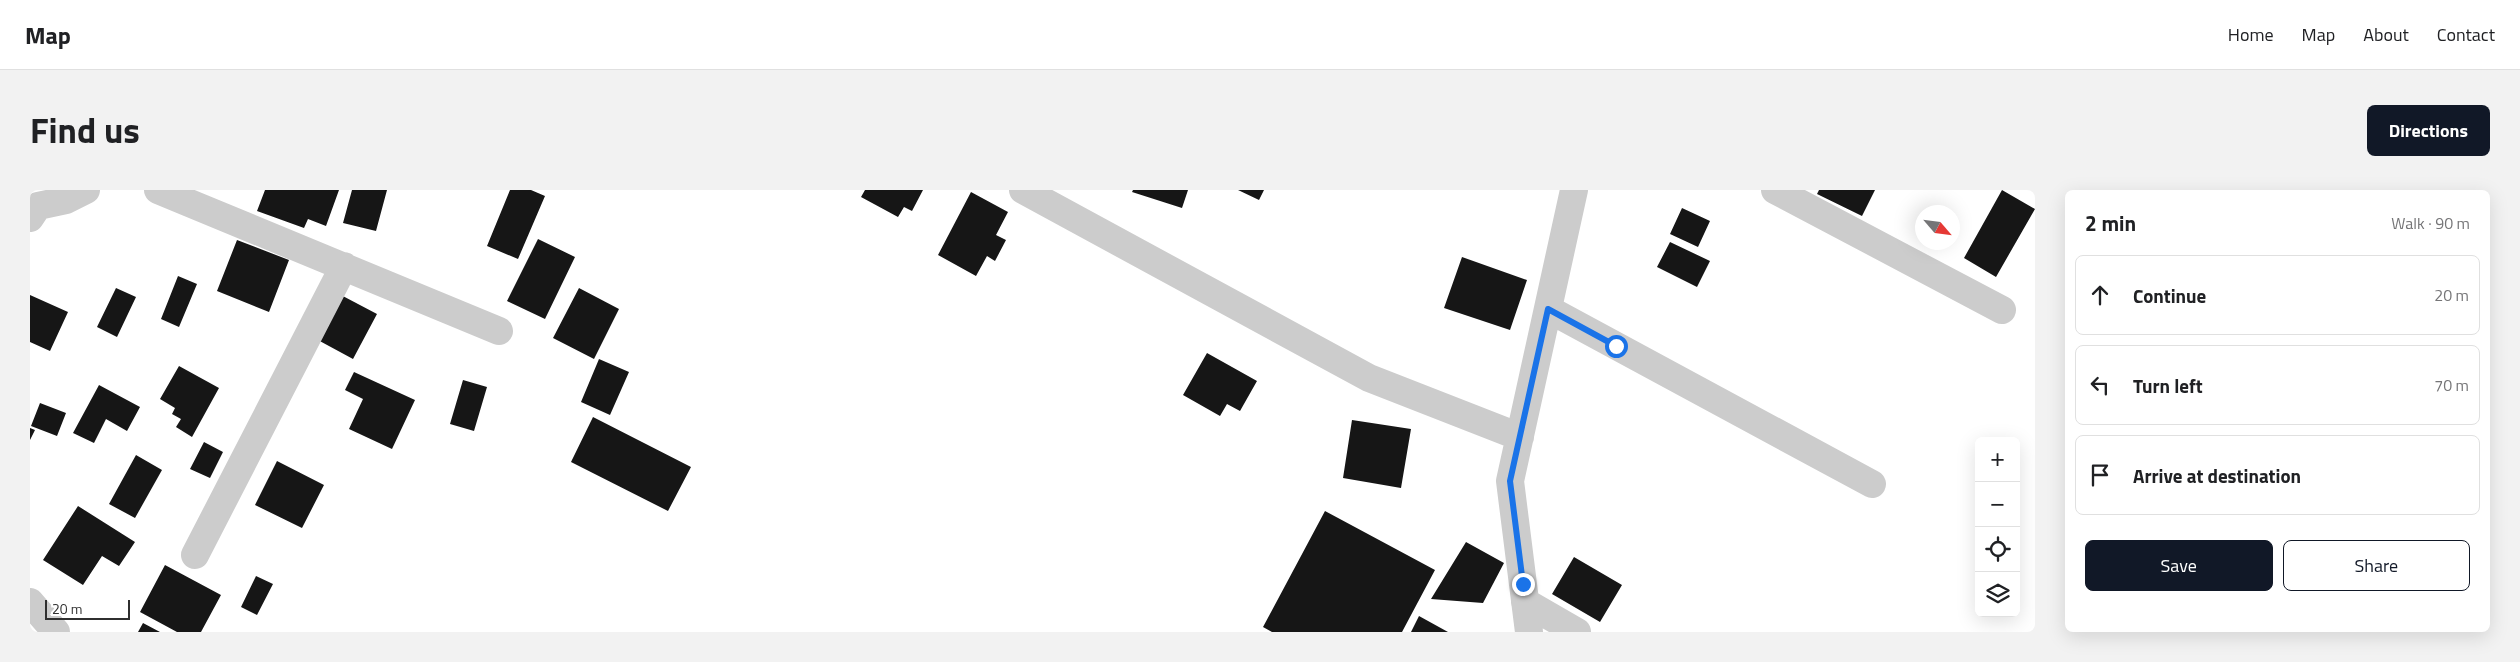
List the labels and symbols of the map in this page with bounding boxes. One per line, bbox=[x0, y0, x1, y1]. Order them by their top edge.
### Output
north arrow bbox=[1915, 205, 1960, 250]
route start bbox=[1605, 335, 1628, 358]
route end bbox=[1512, 573, 1535, 596]
scale bar bbox=[45, 597, 130, 620]

